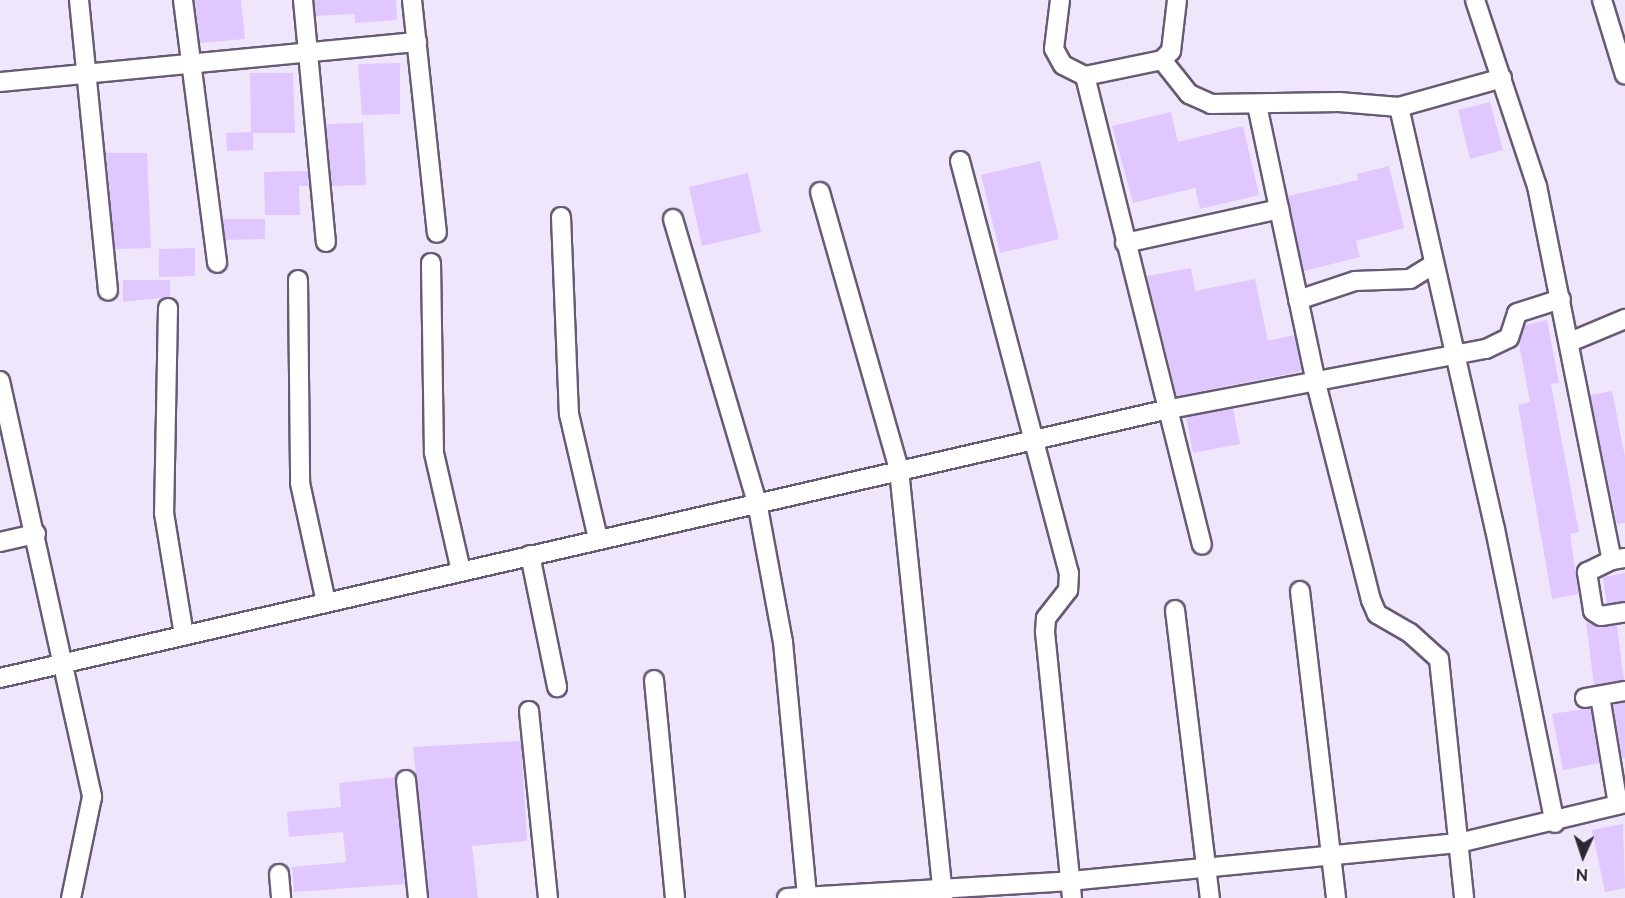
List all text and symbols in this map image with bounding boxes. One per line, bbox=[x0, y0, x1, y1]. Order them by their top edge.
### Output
north arrow bbox=[1553, 826, 1613, 886]
text: N bbox=[1575, 865, 1589, 884]

